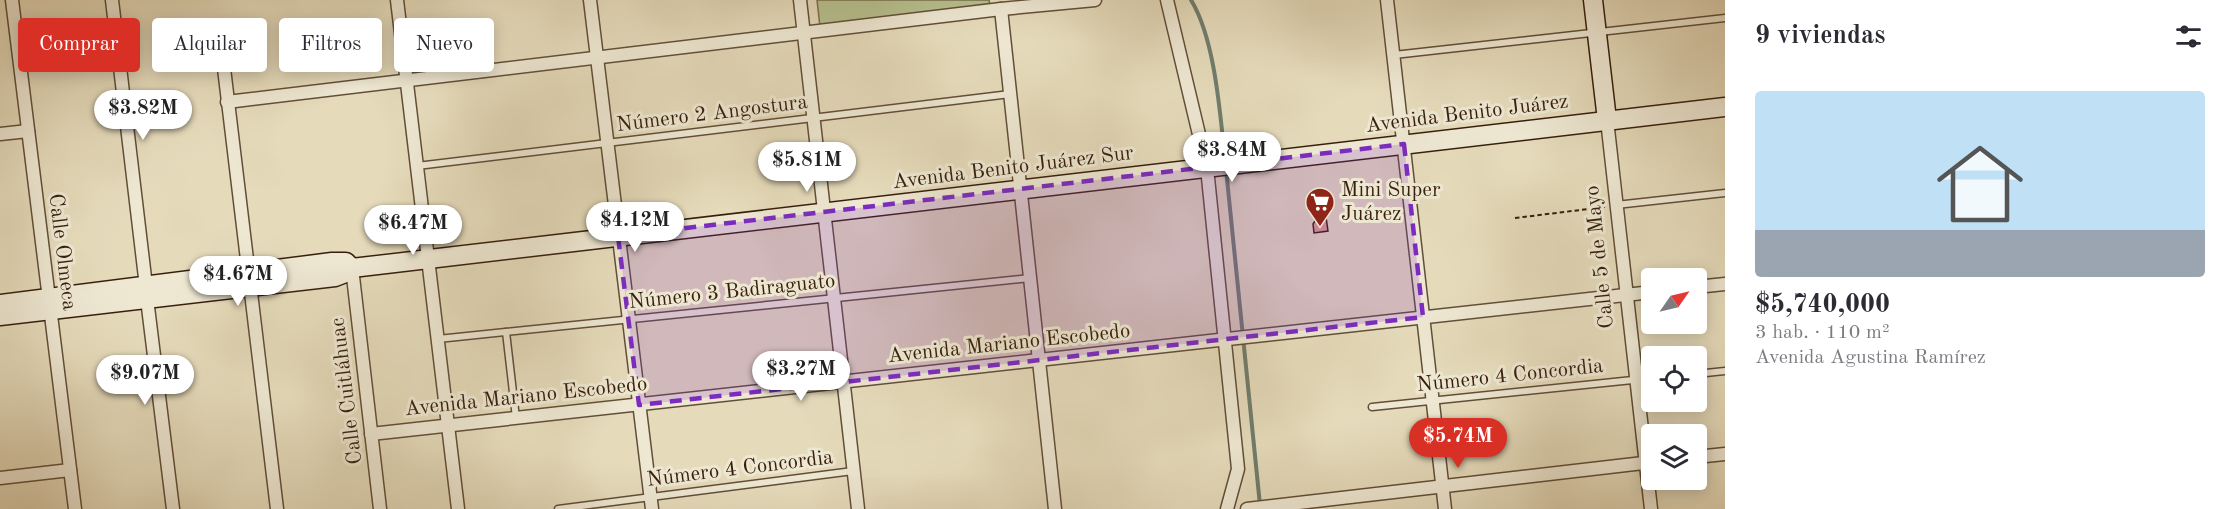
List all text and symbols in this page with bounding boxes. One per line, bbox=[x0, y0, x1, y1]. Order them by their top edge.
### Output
chip: Comprar bbox=[18, 18, 140, 72]
chip: Alquilar bbox=[152, 18, 267, 72]
chip: Filtros bbox=[279, 18, 382, 72]
chip: Nuevo bbox=[394, 18, 494, 72]
icon: filters bbox=[2172, 20, 2205, 53]
text: 9 viviendas bbox=[1755, 23, 1885, 49]
pin: $3.82M bbox=[94, 90, 192, 141]
street label: Avenida Benito Juárez bbox=[1365, 91, 1569, 137]
street label: Número 2 Angostura bbox=[615, 92, 809, 136]
text: $3.82M bbox=[108, 99, 178, 119]
icon: home bbox=[1926, 130, 2034, 238]
pin: $3.84M bbox=[1183, 132, 1281, 183]
text: $3.84M bbox=[1197, 141, 1267, 161]
pin: $5.81M bbox=[758, 142, 856, 193]
street label: Avenida Benito Juárez Sur bbox=[891, 143, 1135, 193]
text: $5.81M bbox=[772, 151, 842, 171]
place label: Mini Super Juárez bbox=[1341, 180, 1441, 225]
street label: Calle 5 de Mayo bbox=[1582, 184, 1618, 330]
supermarket icon: Mini Super Juárez bbox=[1304, 186, 1336, 228]
street label: Calle Olmeca bbox=[44, 192, 80, 312]
pin: $4.12M bbox=[586, 202, 684, 253]
pin: $6.47M bbox=[364, 205, 462, 256]
text: $4.12M bbox=[600, 211, 670, 231]
text: $6.47M bbox=[378, 214, 448, 234]
pin: $4.67M bbox=[189, 256, 287, 307]
text: $4.67M bbox=[203, 265, 273, 285]
north arrow bbox=[1641, 268, 1707, 334]
map controls bbox=[1641, 268, 1707, 490]
street label: Número 3 Badiraguato bbox=[628, 271, 836, 313]
text: $5,740,000 bbox=[1755, 292, 1890, 318]
street label: Calle Cuitláhuac bbox=[328, 316, 366, 466]
street label: Avenida Mariano Escobedo bbox=[887, 321, 1131, 367]
text: 3 hab. · 110 m² bbox=[1755, 323, 1889, 343]
button: locate bbox=[1641, 346, 1707, 412]
text: Avenida Agustina Ramírez bbox=[1755, 348, 1986, 368]
pin: $3.27M bbox=[752, 351, 850, 402]
pin: $9.07M bbox=[96, 355, 194, 406]
street label: Número 4 Concordia bbox=[1416, 356, 1604, 396]
text: $3.27M bbox=[766, 360, 836, 380]
text: $9.07M bbox=[110, 364, 180, 384]
street label: Avenida Mariano Escobedo bbox=[404, 374, 648, 420]
pin: $5.74M bbox=[1409, 418, 1507, 469]
button: layers bbox=[1641, 424, 1707, 490]
text: $5.74M bbox=[1423, 427, 1493, 447]
street label: Número 4 Concordia bbox=[646, 447, 834, 491]

